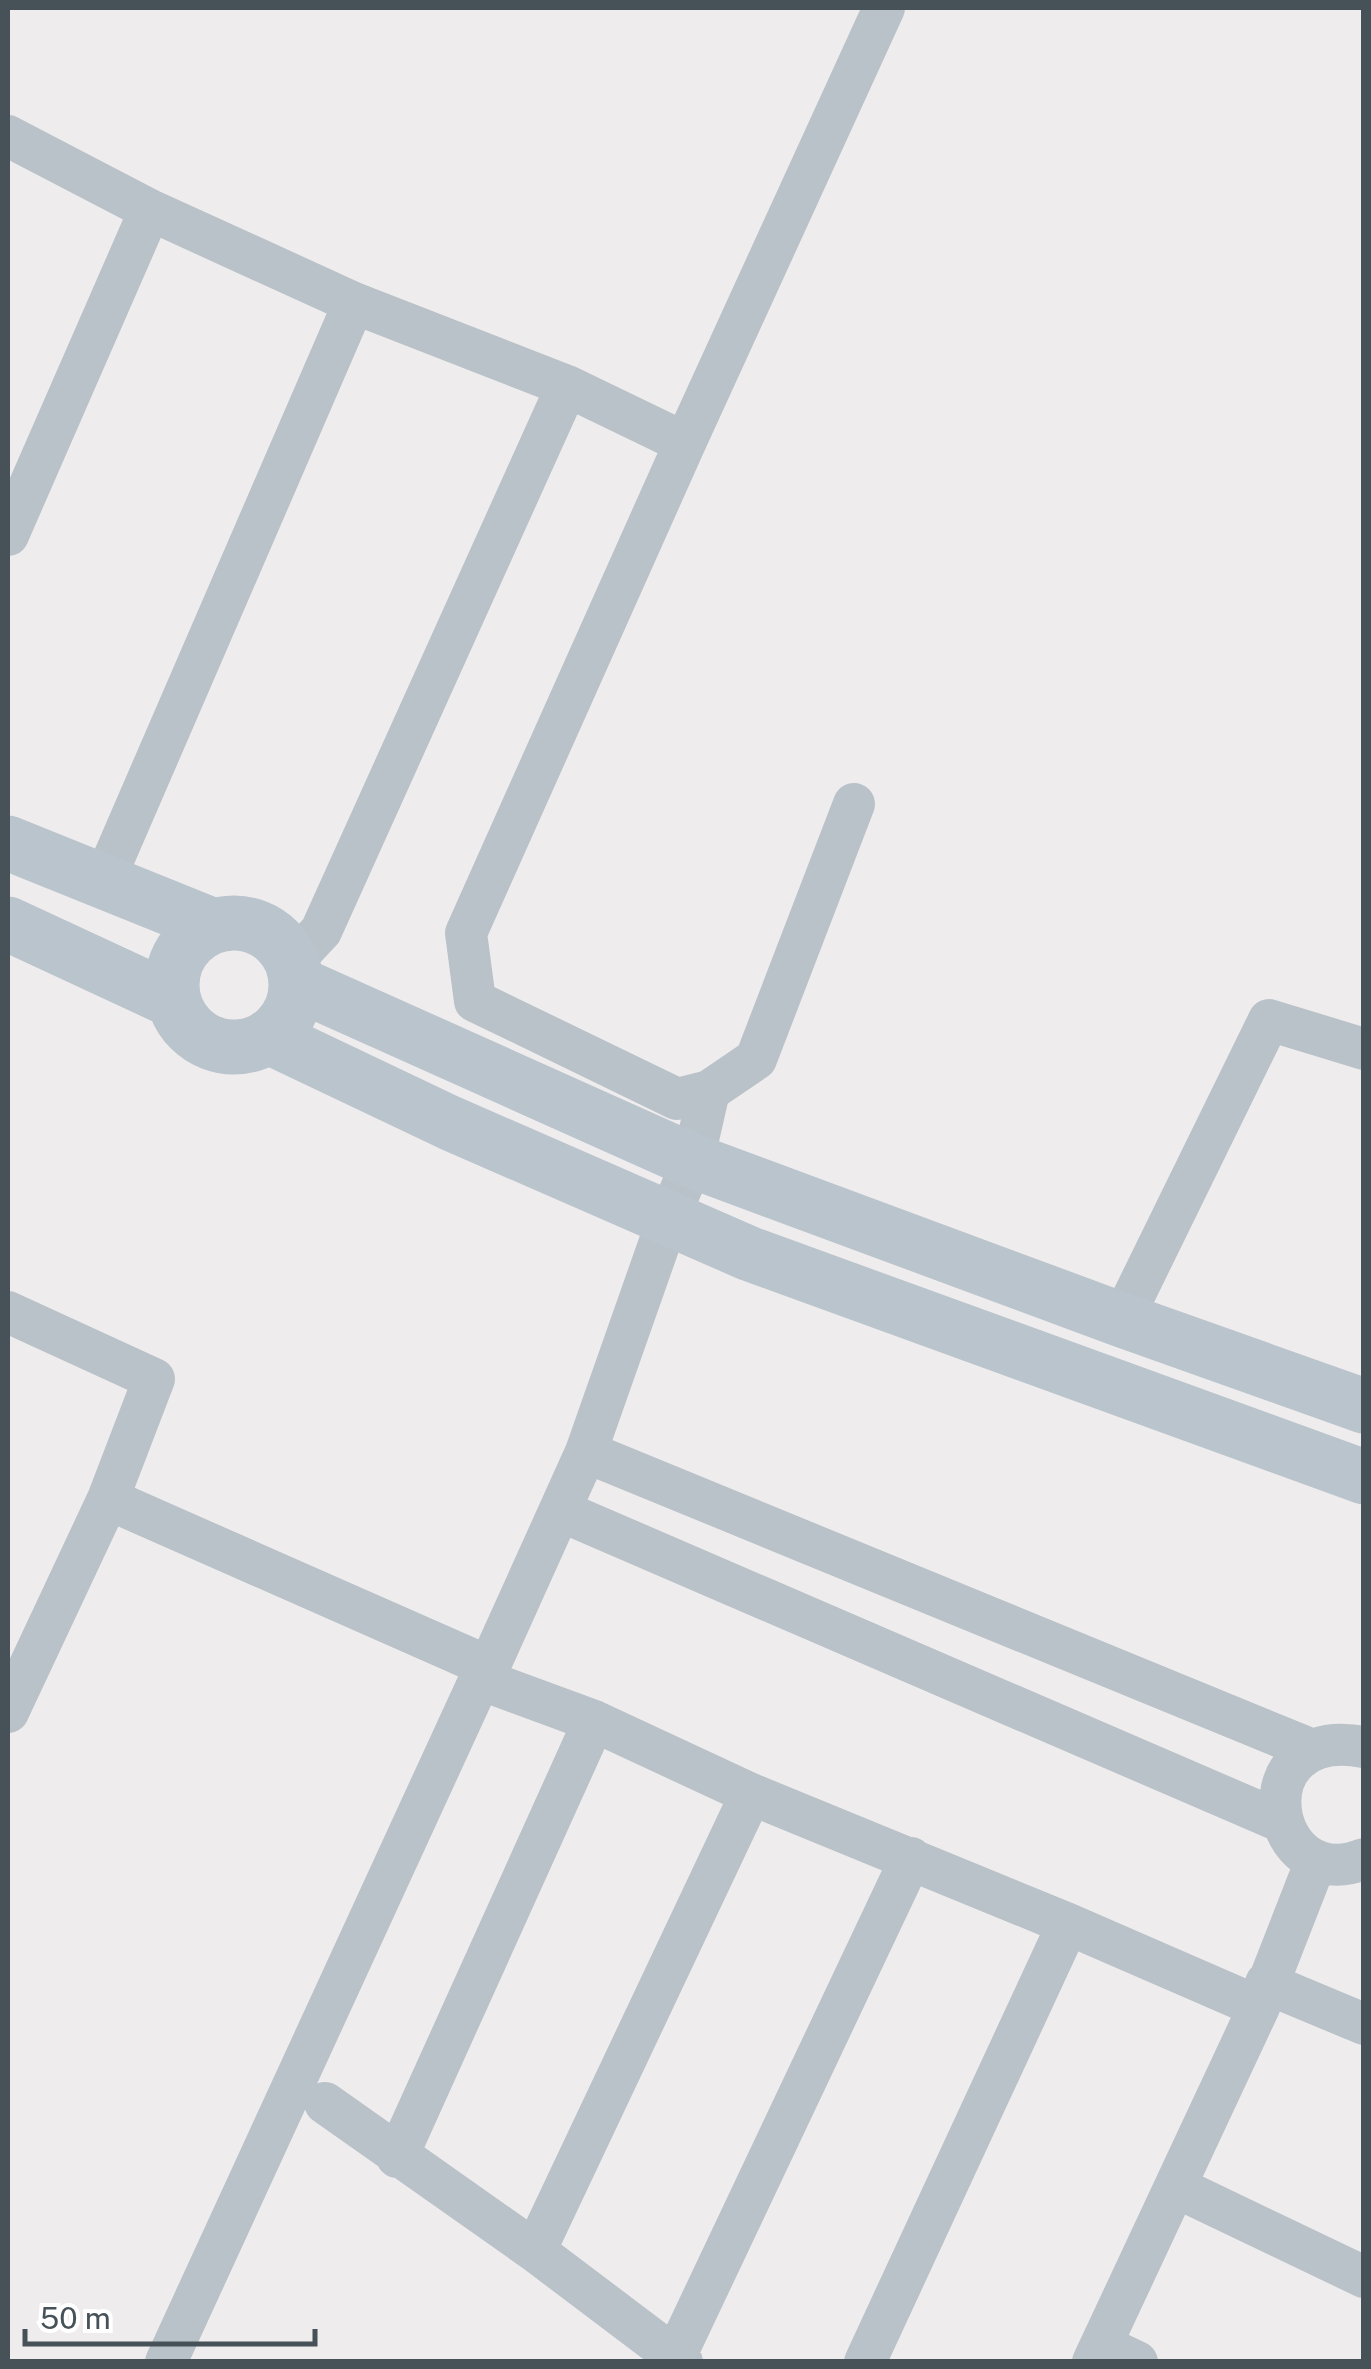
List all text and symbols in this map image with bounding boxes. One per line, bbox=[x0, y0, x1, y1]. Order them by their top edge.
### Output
scale bar bbox=[25, 2284, 315, 2346]
text: 50 m bbox=[40, 2300, 111, 2336]

